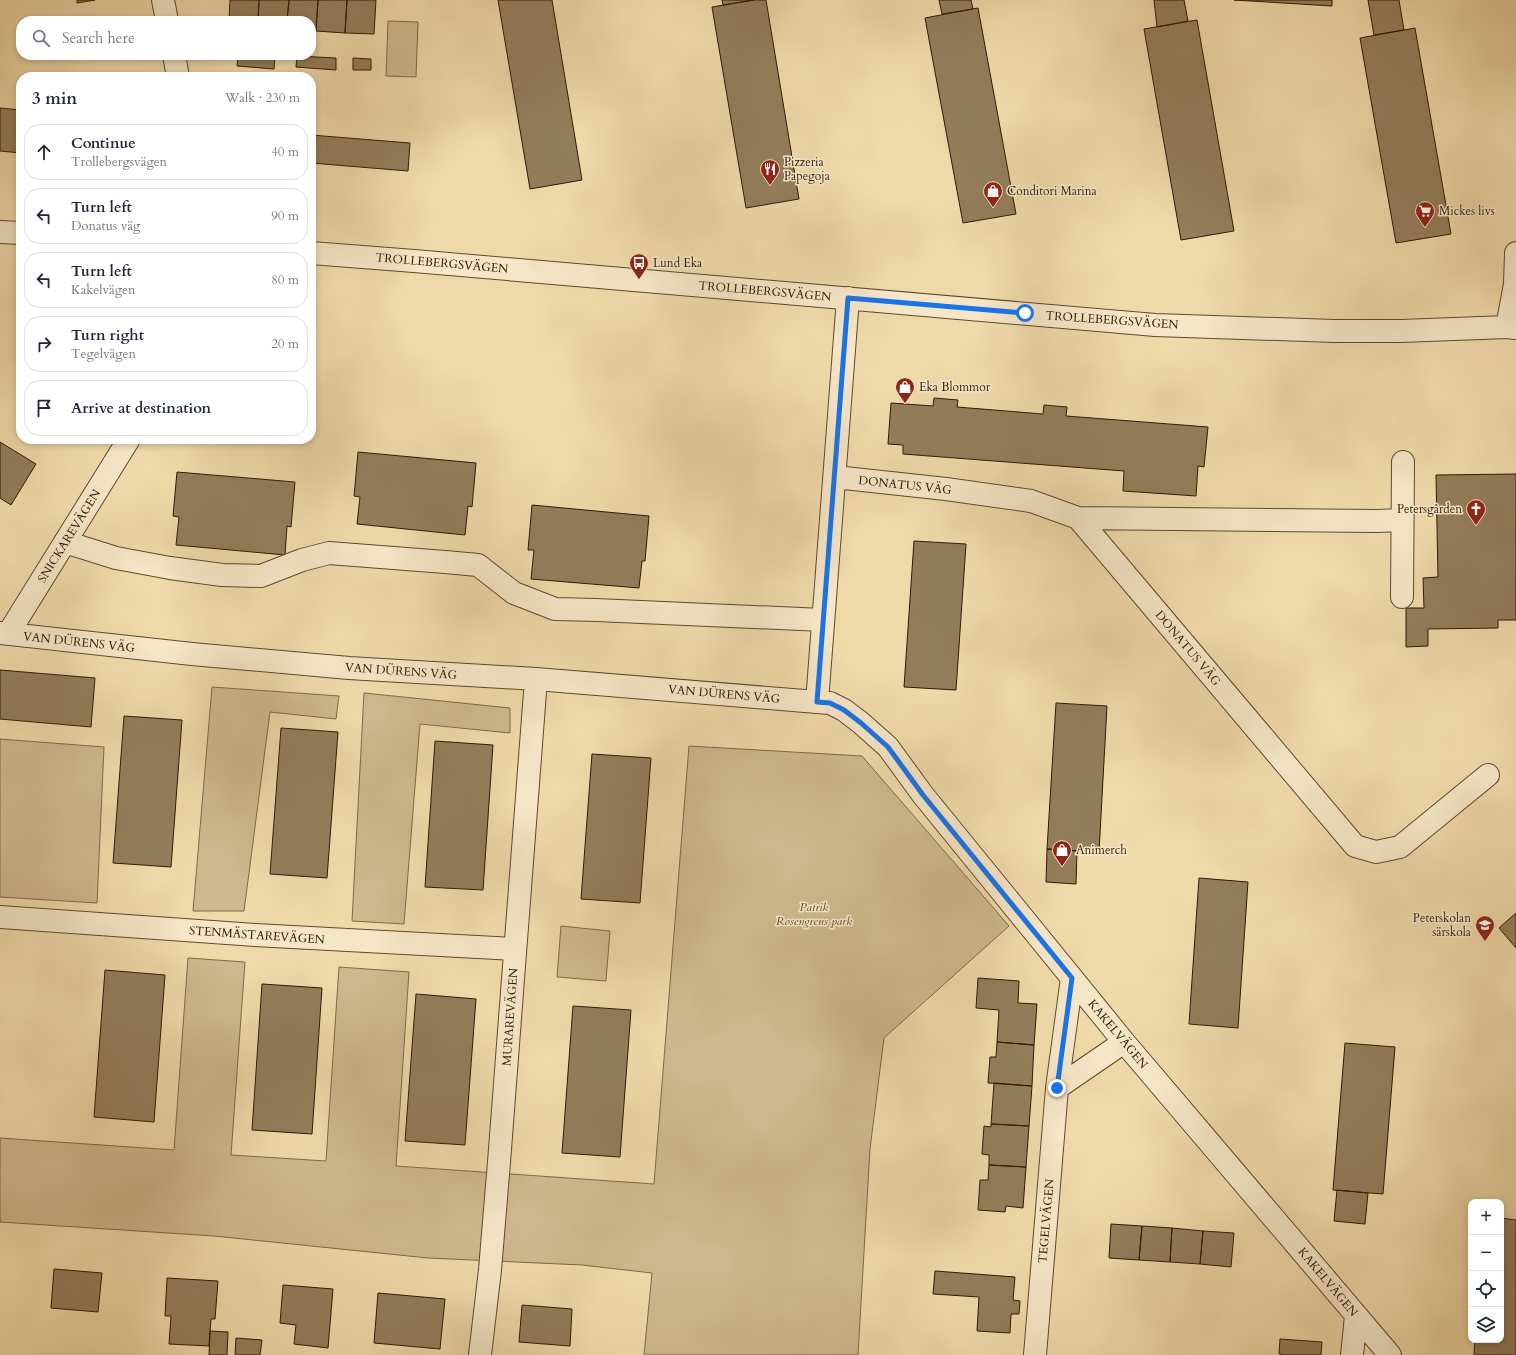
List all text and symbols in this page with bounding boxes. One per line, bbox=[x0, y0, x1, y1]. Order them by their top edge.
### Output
search box bbox=[16, 16, 316, 60]
icon: search bbox=[30, 27, 52, 49]
text: Search here bbox=[62, 28, 135, 48]
text: 3 min bbox=[32, 87, 77, 110]
text: Walk · 230 m bbox=[225, 89, 300, 107]
text: Continue bbox=[71, 133, 136, 153]
icon: ahead bbox=[33, 141, 55, 163]
text: 40 m bbox=[271, 143, 299, 161]
text: Trollebergsvägen bbox=[71, 153, 167, 171]
place label: Pizzeria Papegoja bbox=[784, 154, 831, 184]
restaurant icon: Pizzeria Papegoja bbox=[759, 158, 781, 186]
shop icon: Conditori Marina bbox=[982, 180, 1004, 208]
place label: Conditori Marina bbox=[1007, 183, 1098, 199]
text: Turn left bbox=[71, 197, 132, 217]
supermarket icon: Mickes livs bbox=[1414, 200, 1436, 228]
place label: Mickes livs bbox=[1439, 203, 1495, 219]
icon: left bbox=[33, 205, 55, 227]
text: 90 m bbox=[271, 207, 299, 225]
text: Donatus väg bbox=[71, 217, 140, 235]
street label: TROLLEBERGSVÄGEN bbox=[375, 248, 510, 277]
bus stop icon: Lund Eka bbox=[628, 252, 650, 280]
place label: Lund Eka bbox=[653, 255, 703, 271]
text: Turn left bbox=[71, 261, 132, 281]
icon: left bbox=[33, 269, 55, 291]
text: 80 m bbox=[271, 271, 299, 289]
street label: TROLLEBERGSVÄGEN bbox=[698, 276, 833, 305]
text: Kakelvägen bbox=[71, 281, 135, 299]
route start bbox=[1016, 304, 1034, 322]
street label: TROLLEBERGSVÄGEN bbox=[1045, 306, 1180, 333]
text: Turn right bbox=[71, 325, 144, 345]
icon: right bbox=[33, 333, 55, 355]
text: 20 m bbox=[271, 335, 299, 353]
text: Tegelvägen bbox=[71, 345, 136, 363]
shop icon: Eka Blommor bbox=[894, 376, 916, 404]
place label: Eka Blommor bbox=[919, 379, 991, 395]
icon: arrive bbox=[33, 397, 55, 419]
text: Arrive at destination bbox=[71, 398, 211, 418]
street label: DONATUS VÄG bbox=[858, 471, 953, 498]
street label: SNICKAREVÄGEN bbox=[33, 485, 105, 586]
church icon: Petersgården bbox=[1465, 498, 1487, 526]
place label: Petersgården bbox=[1397, 501, 1462, 517]
street label: DONATUS VÄG bbox=[1152, 606, 1225, 689]
street label: VAN DÜRENS VÄG bbox=[22, 627, 136, 656]
street label: VAN DÜRENS VÄG bbox=[344, 658, 458, 683]
street label: VAN DÜRENS VÄG bbox=[667, 680, 781, 707]
shop icon: Animerch bbox=[1051, 839, 1073, 867]
place label: Animerch bbox=[1076, 842, 1127, 858]
park label: Patrik Rosengrens park bbox=[776, 899, 852, 929]
place label: Peterskolan särskola bbox=[1413, 910, 1472, 940]
school or university icon: Peterskolan särskola bbox=[1474, 914, 1496, 942]
street label: STENMÄSTAREVÄGEN bbox=[189, 921, 326, 948]
street label: MURAREVÄGEN bbox=[498, 967, 521, 1067]
street label: KAKELVÄGEN bbox=[1084, 995, 1153, 1072]
route end bbox=[1048, 1079, 1066, 1097]
street label: TEGELVÄGEN bbox=[1033, 1177, 1058, 1264]
map controls bbox=[1468, 1199, 1504, 1343]
button: + bbox=[1468, 1199, 1504, 1235]
button: − bbox=[1468, 1235, 1504, 1271]
street label: KAKELVÄGEN bbox=[1294, 1243, 1363, 1320]
button: locate bbox=[1468, 1271, 1504, 1307]
button: layers bbox=[1468, 1307, 1504, 1343]

